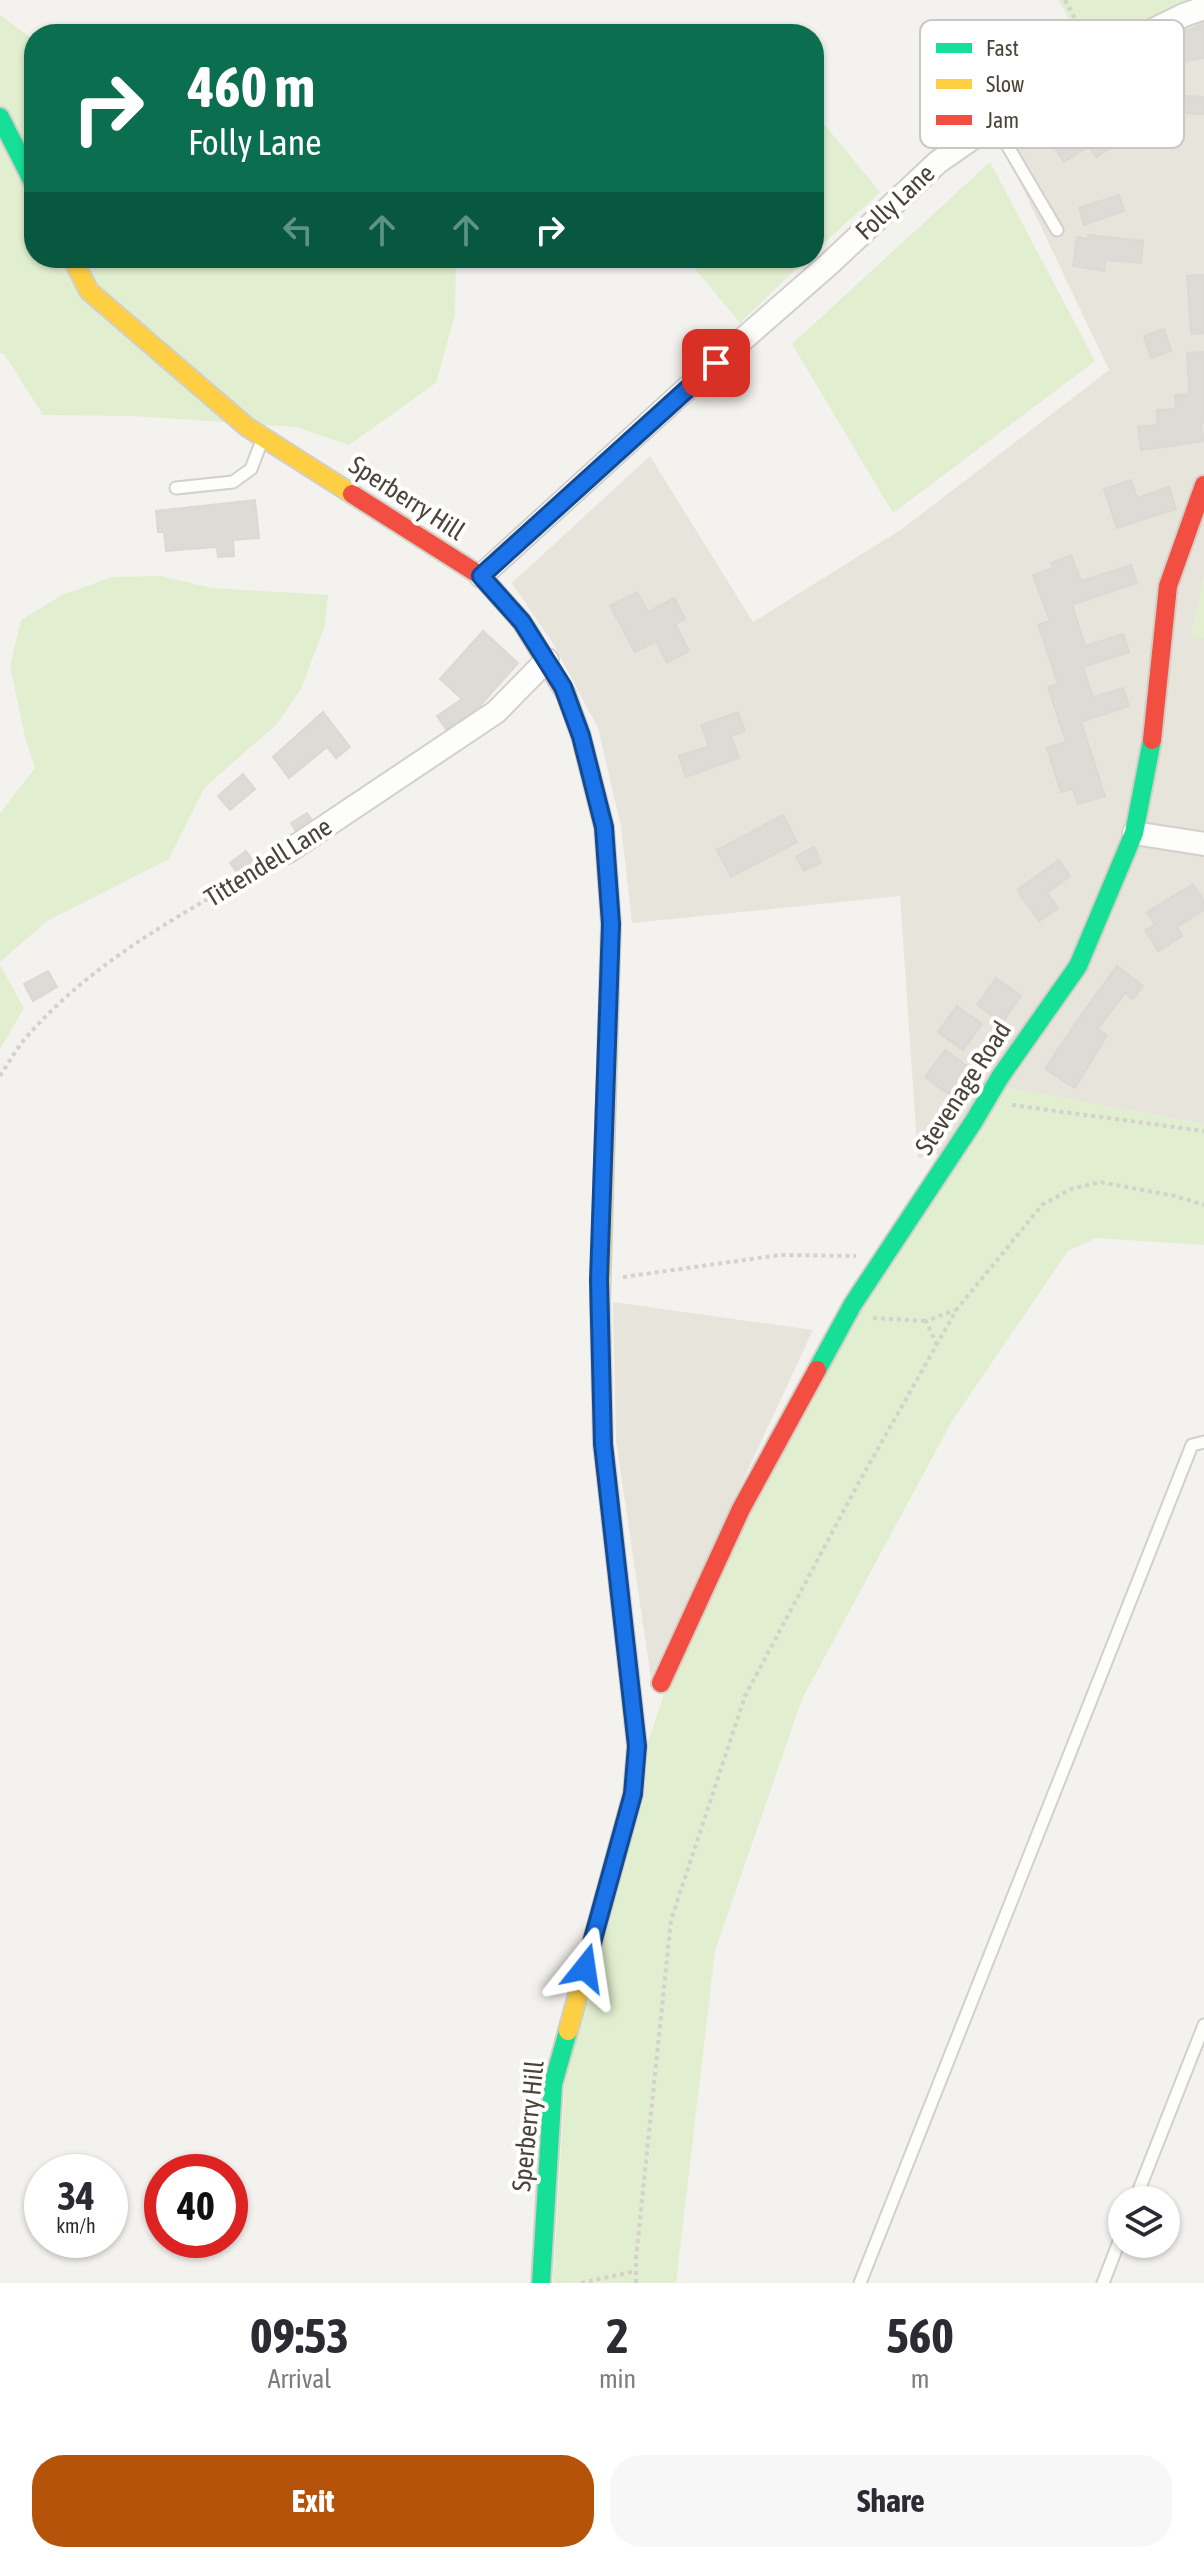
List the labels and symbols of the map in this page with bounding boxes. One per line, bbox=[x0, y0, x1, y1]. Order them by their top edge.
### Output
legend bbox=[920, 20, 1184, 148]
text: Fast bbox=[986, 35, 1019, 61]
text: Slow bbox=[986, 71, 1024, 97]
text: Jam bbox=[986, 107, 1019, 133]
street label: Folly Lane bbox=[849, 158, 941, 246]
pin bbox=[682, 329, 750, 397]
street label: Sperberry Hill bbox=[344, 450, 470, 546]
street label: Tittendell Lane bbox=[199, 811, 337, 913]
street label: Stevenage Road bbox=[909, 1016, 1017, 1160]
position arrow bbox=[543, 1926, 627, 2010]
street label: Sperberry Hill bbox=[506, 2059, 550, 2193]
speed limit sign: 40 bbox=[144, 2154, 248, 2258]

